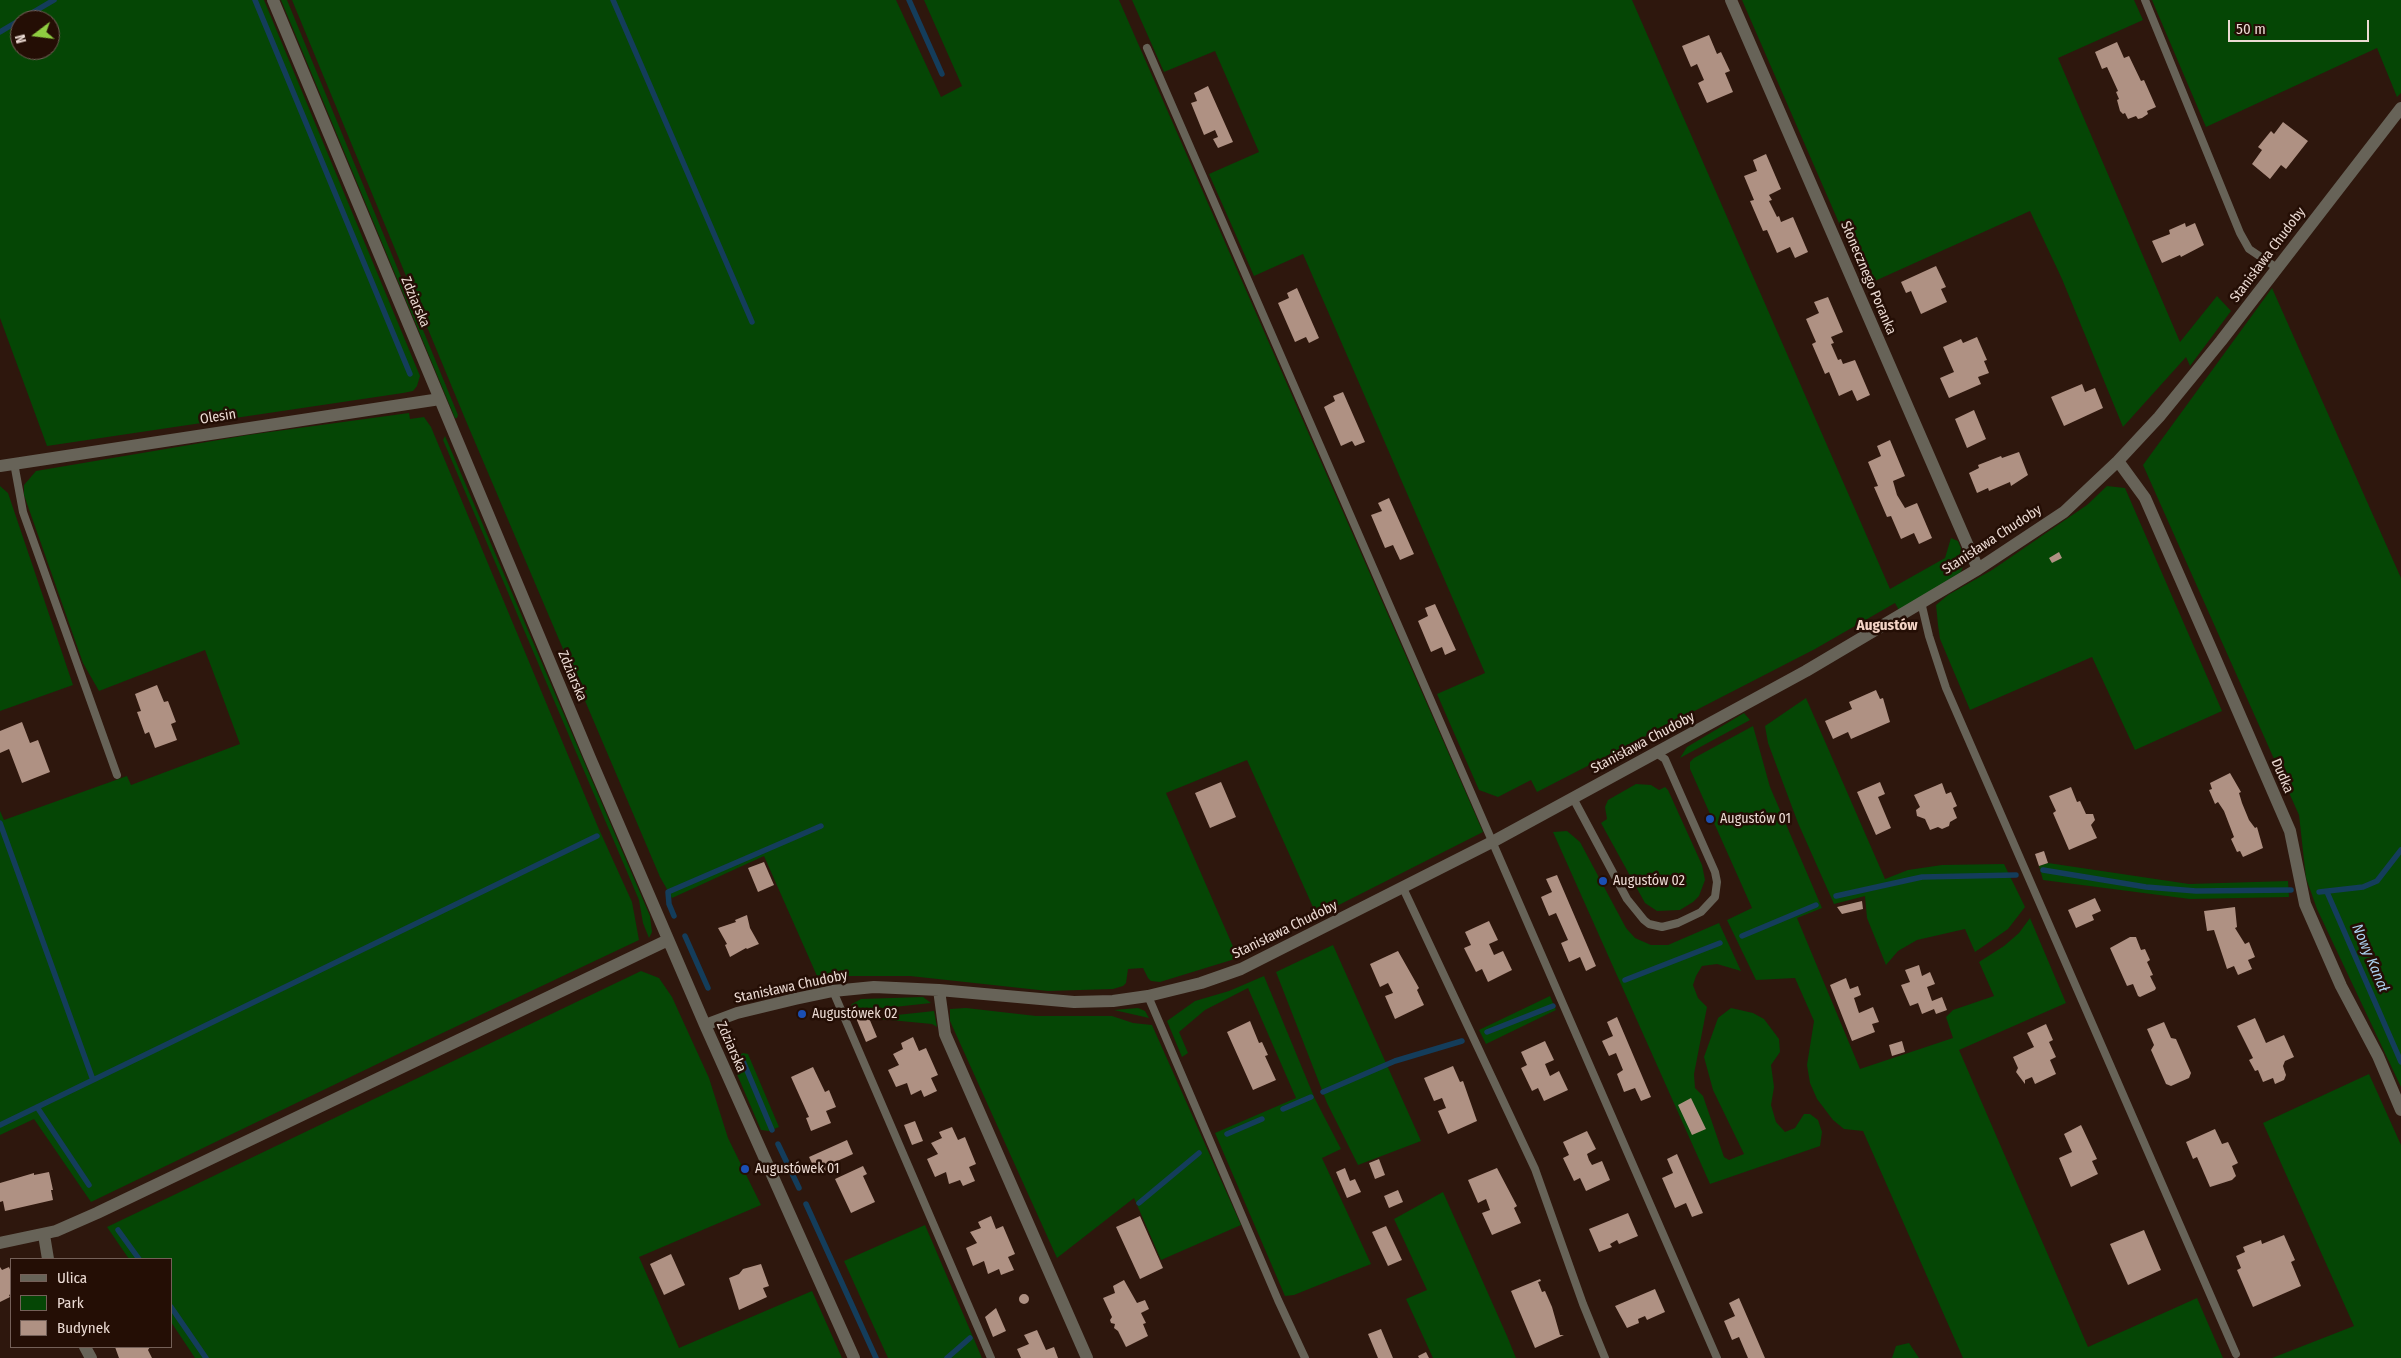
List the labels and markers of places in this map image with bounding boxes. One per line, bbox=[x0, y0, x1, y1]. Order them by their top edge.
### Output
place label: Augustów 01 bbox=[1720, 811, 1791, 827]
marker: Augustów 01 bbox=[1704, 813, 1716, 825]
place label: Augustów 02 bbox=[1613, 873, 1685, 889]
marker: Augustów 02 bbox=[1597, 875, 1609, 887]
place label: Augustówek 02 bbox=[812, 1006, 897, 1022]
marker: Augustówek 02 bbox=[796, 1008, 808, 1020]
place label: Augustówek 01 bbox=[755, 1161, 839, 1177]
marker: Augustówek 01 bbox=[739, 1163, 751, 1175]

